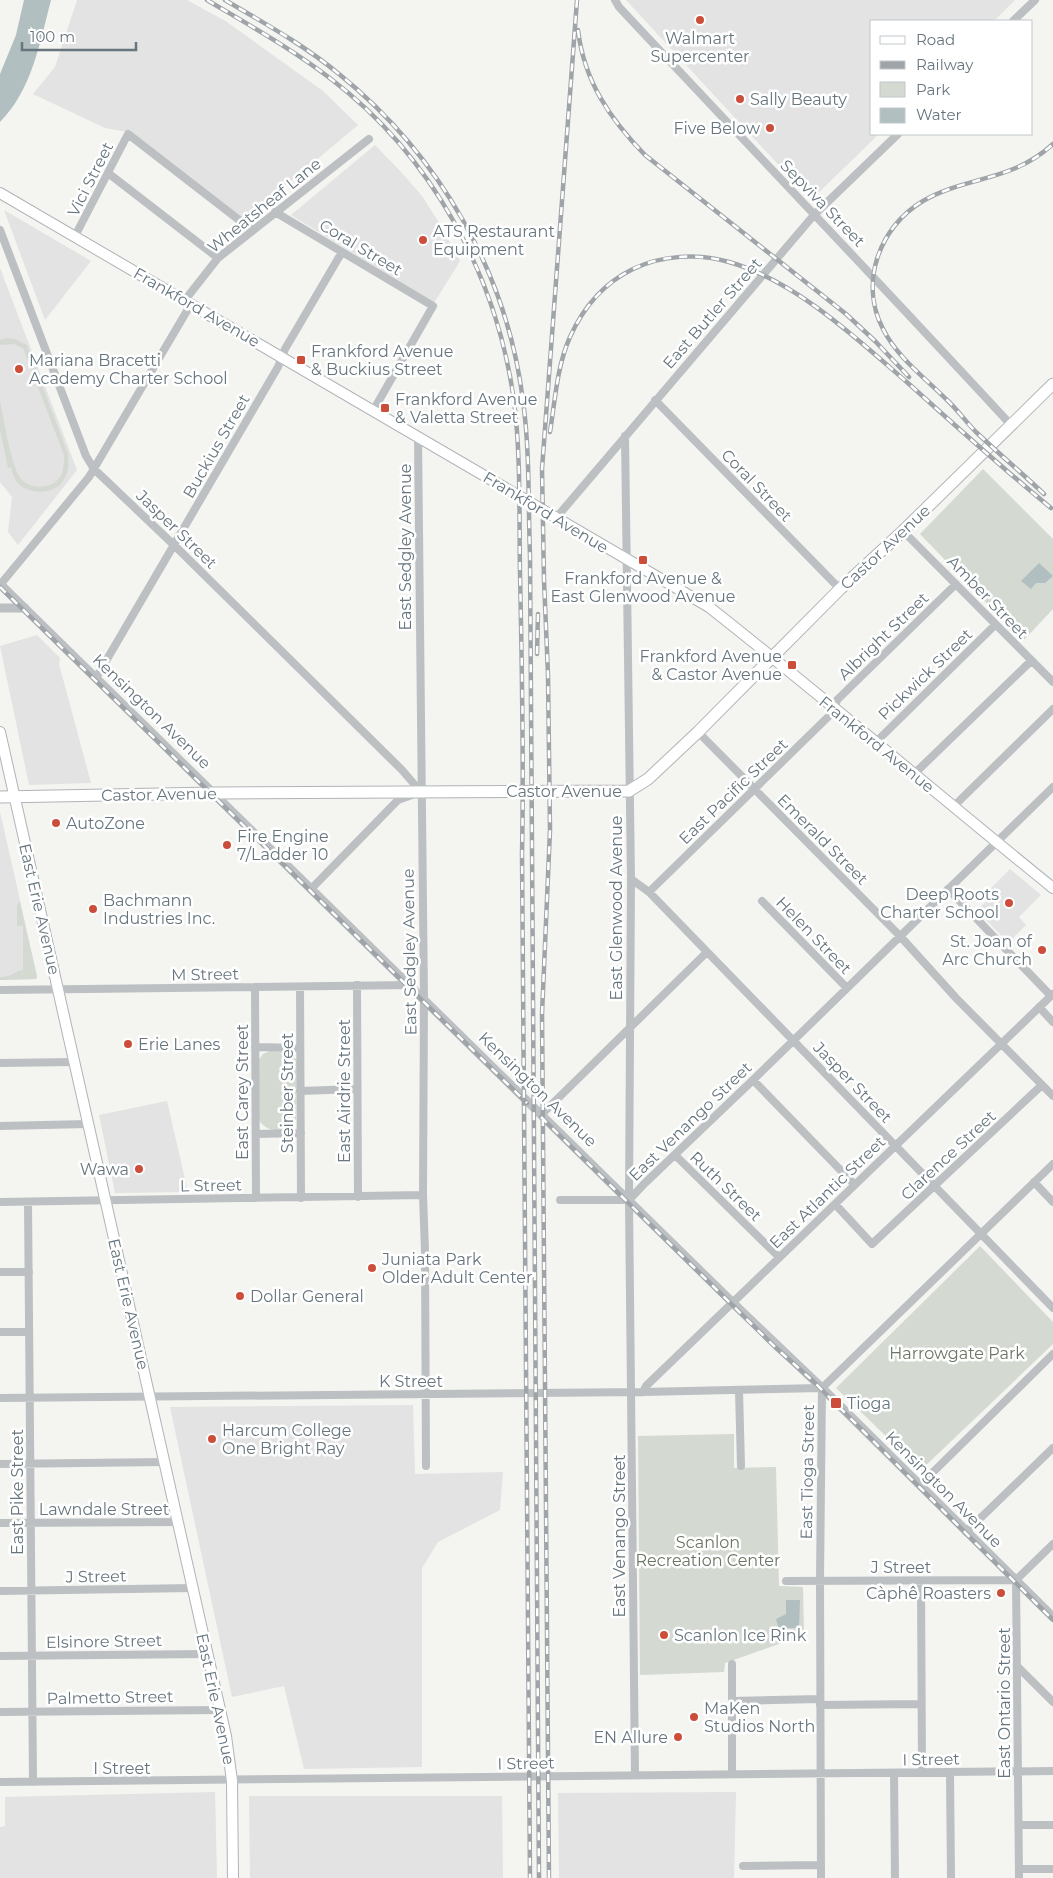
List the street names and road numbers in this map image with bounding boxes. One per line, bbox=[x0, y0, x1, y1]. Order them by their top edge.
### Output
street label: Vici Street bbox=[64, 138, 118, 220]
street label: Wheatsheaf Lane bbox=[204, 154, 325, 257]
street label: Sepviva Street bbox=[776, 156, 869, 251]
street label: Coral Street bbox=[316, 215, 406, 280]
street label: East Butler Street bbox=[659, 254, 766, 373]
street label: Frankford Avenue bbox=[130, 264, 263, 351]
street label: Buckius Street bbox=[179, 391, 254, 502]
street label: Coral Street bbox=[717, 445, 796, 526]
street label: East Sedgley Avenue bbox=[396, 464, 415, 630]
street label: Frankford Avenue bbox=[480, 468, 612, 557]
street label: Jasper Street bbox=[132, 485, 221, 573]
street label: Castor Avenue bbox=[837, 501, 934, 594]
street label: Amber Street bbox=[943, 552, 1032, 643]
street label: Albright Street bbox=[834, 588, 933, 684]
street label: Pickwick Street bbox=[874, 624, 977, 724]
street label: Kensington Avenue bbox=[89, 650, 215, 773]
street label: Frankford Avenue bbox=[815, 692, 938, 797]
street label: East Pacific Street bbox=[675, 734, 792, 848]
street label: Castor Avenue bbox=[506, 782, 622, 801]
street label: Castor Avenue bbox=[101, 784, 217, 805]
street label: Emerald Street bbox=[773, 790, 872, 889]
street label: East Glenwood Avenue bbox=[607, 816, 626, 1000]
street label: East Erie Avenue bbox=[15, 842, 64, 977]
street label: East Sedgley Avenue bbox=[399, 868, 420, 1036]
street label: Helen Street bbox=[772, 893, 856, 978]
street label: M Street bbox=[171, 964, 240, 985]
street label: East Airdrie Street bbox=[335, 1018, 354, 1163]
street label: East Carey Street bbox=[233, 1023, 252, 1160]
street label: Kensington Avenue bbox=[475, 1028, 601, 1151]
street label: Steinber Street bbox=[278, 1032, 297, 1153]
street label: Jasper Street bbox=[809, 1037, 896, 1127]
street label: East Venango Street bbox=[625, 1058, 756, 1185]
street label: Clarence Street bbox=[897, 1106, 1000, 1204]
street label: East Atlantic Street bbox=[766, 1132, 889, 1252]
street label: Ruth Street bbox=[686, 1148, 766, 1226]
street label: L Street bbox=[180, 1175, 243, 1196]
street label: East Erie Avenue bbox=[104, 1237, 153, 1372]
street label: K Street bbox=[379, 1372, 443, 1391]
street label: East Tioga Street bbox=[797, 1404, 818, 1540]
street label: Kensington Avenue bbox=[881, 1427, 1006, 1552]
street label: East Pike Street bbox=[8, 1429, 27, 1555]
street label: East Venango Street bbox=[610, 1454, 629, 1618]
street label: Lawndale Street bbox=[39, 1500, 170, 1519]
street label: J Street bbox=[870, 1558, 932, 1577]
street label: J Street bbox=[65, 1566, 127, 1587]
street label: East Ontario Street bbox=[995, 1627, 1014, 1779]
street label: Elsinore Street bbox=[46, 1631, 163, 1652]
street label: East Erie Avenue bbox=[192, 1632, 239, 1767]
street label: Palmetto Street bbox=[47, 1687, 174, 1708]
street label: I Street bbox=[902, 1749, 960, 1769]
street label: I Street bbox=[497, 1753, 555, 1773]
street label: I Street bbox=[93, 1759, 151, 1778]

